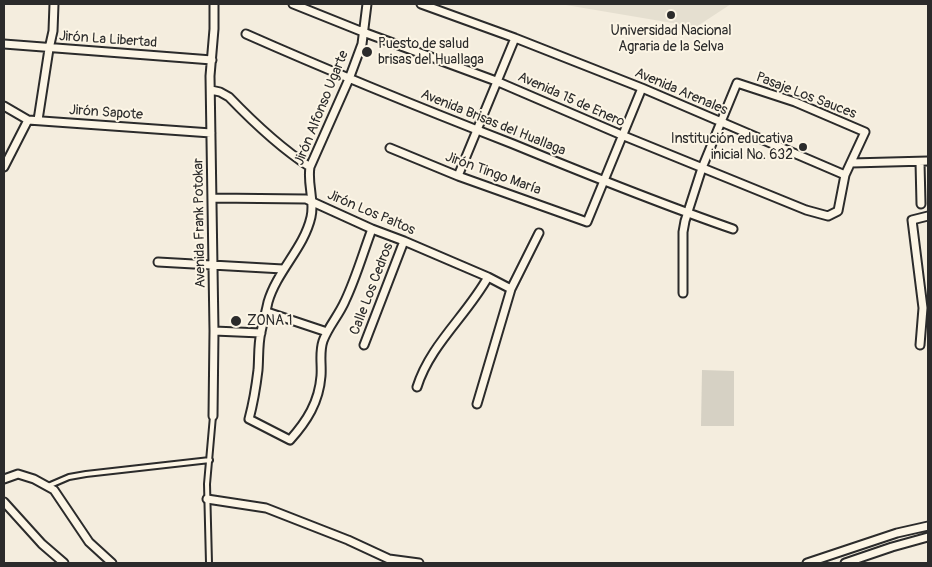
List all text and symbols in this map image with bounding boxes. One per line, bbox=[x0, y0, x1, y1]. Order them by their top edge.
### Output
marker: Universidad Nacional Agraria de la Selva bbox=[665, 9, 677, 21]
place label: Universidad Nacional Agraria de la Selva bbox=[610, 23, 732, 56]
street label: Jirón La Libertad bbox=[58, 28, 158, 52]
place label: Puesto de salud brisas del Huallaga bbox=[378, 36, 484, 68]
marker: Puesto de salud brisas del Huallaga bbox=[360, 45, 374, 59]
street label: Jirón Alfonso Ugarte bbox=[291, 48, 353, 168]
street label: Avenida Arenales bbox=[632, 65, 730, 119]
street label: Avenida 15 de Enero bbox=[515, 69, 627, 131]
street label: Pasaje Los Sauces bbox=[753, 69, 859, 123]
street label: Avenida Brisas del Huallaga bbox=[418, 86, 568, 160]
street label: Jirón Sapote bbox=[68, 102, 144, 124]
place label: Institución educativa inicial No. 632 bbox=[671, 131, 793, 164]
marker: Institución educativa inicial No. 632 bbox=[797, 141, 809, 153]
street label: Jirón Tingo María bbox=[443, 149, 543, 199]
street label: Avenida Frank Potokar bbox=[190, 158, 210, 288]
street label: Jirón Los Paltos bbox=[324, 187, 418, 239]
street label: Calle Los Cedros bbox=[347, 241, 397, 337]
place label: ZONA 1 bbox=[247, 313, 292, 329]
marker: ZONA 1 bbox=[229, 314, 243, 328]

